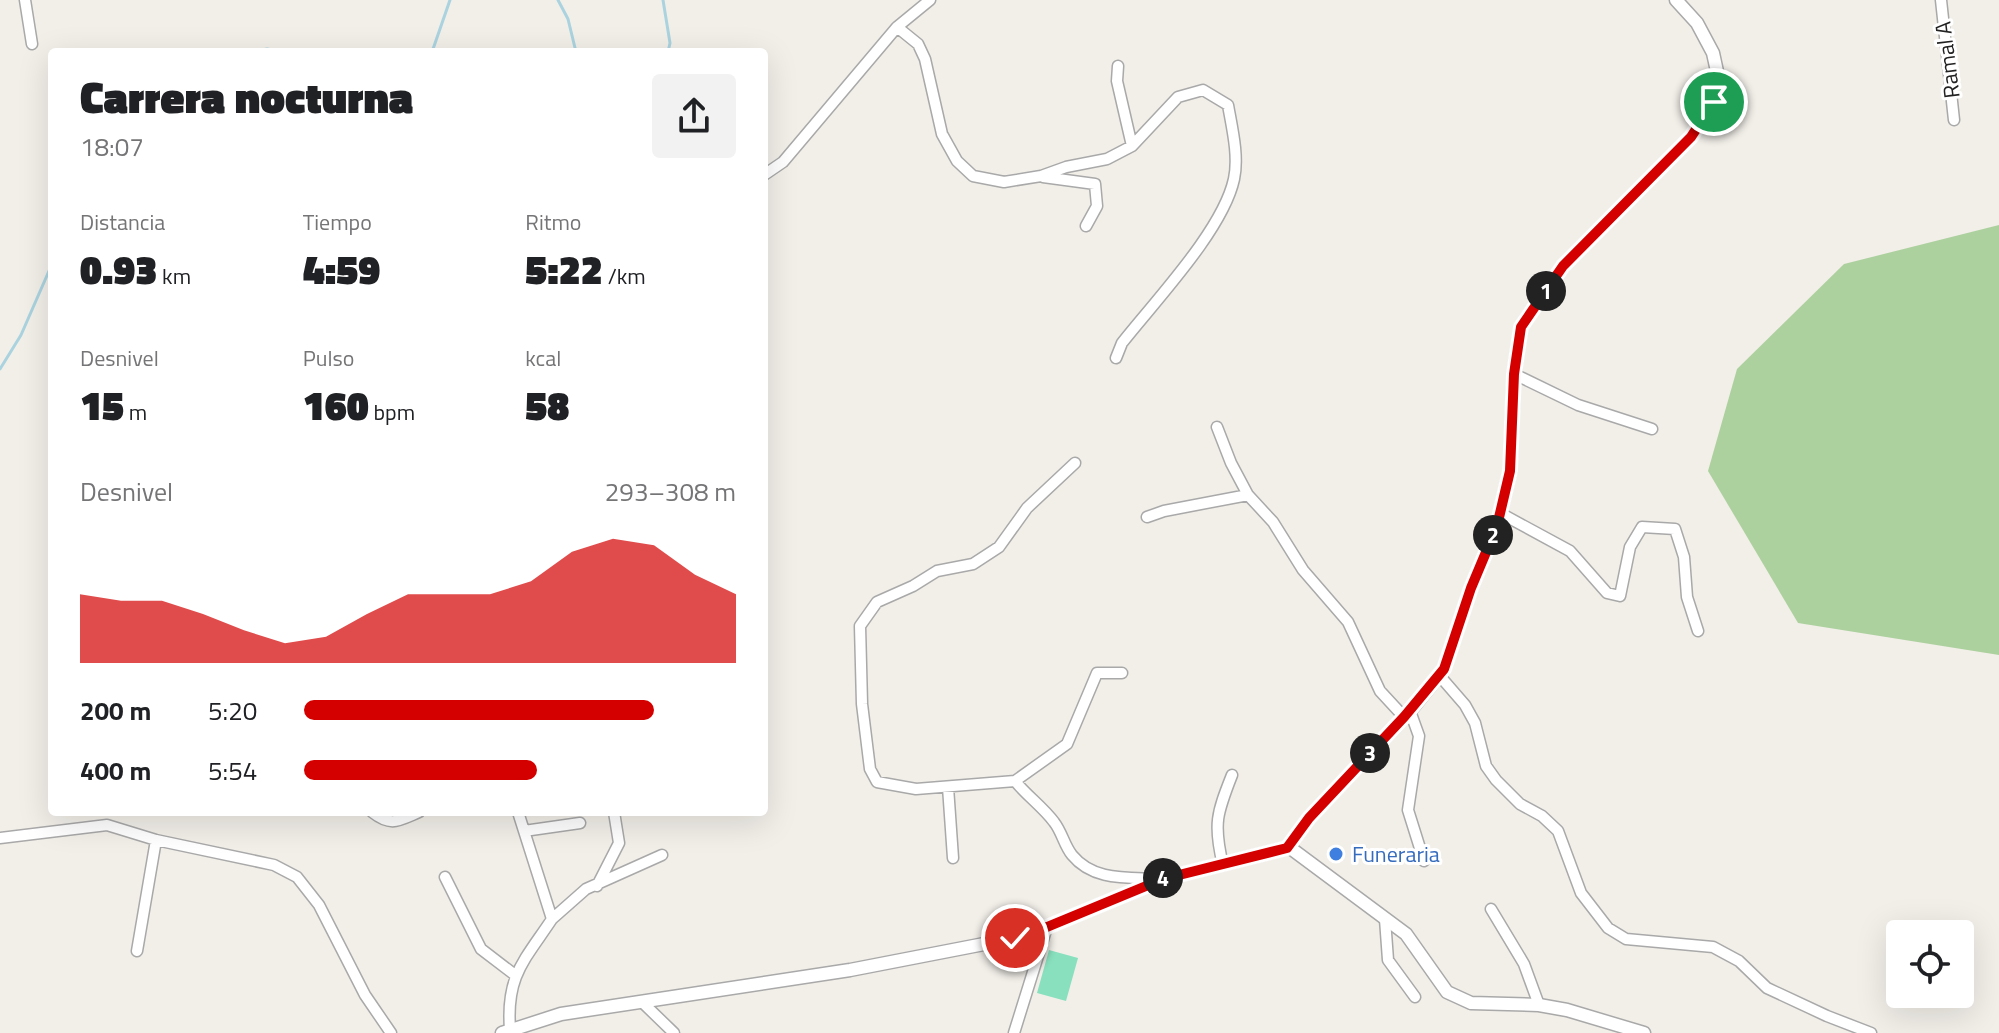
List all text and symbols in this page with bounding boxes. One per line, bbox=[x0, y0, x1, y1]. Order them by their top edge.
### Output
street label: Ramal A bbox=[1925, 20, 1969, 100]
text: Carrera nocturna bbox=[80, 63, 413, 130]
pin bbox=[1680, 68, 1748, 136]
button: share bbox=[652, 74, 736, 158]
icon: arrive bbox=[1692, 80, 1736, 124]
text: 18:07 bbox=[80, 127, 144, 166]
text: Distancia bbox=[80, 205, 165, 239]
text: Tiempo bbox=[303, 205, 372, 239]
text: Ritmo bbox=[525, 205, 581, 239]
text: 0.93 bbox=[80, 239, 157, 300]
text: 4:59 bbox=[303, 239, 380, 300]
text: 5:22 bbox=[525, 239, 603, 300]
text: km bbox=[157, 259, 191, 293]
text: /km bbox=[603, 259, 646, 293]
pin: 1 bbox=[1526, 271, 1566, 311]
text: 1 bbox=[1540, 274, 1552, 308]
text: Desnivel bbox=[80, 341, 159, 375]
text: Pulso bbox=[303, 341, 354, 375]
text: kcal bbox=[525, 341, 561, 375]
text: 15 bbox=[80, 375, 124, 436]
text: 160 bbox=[303, 375, 369, 436]
text: 58 bbox=[525, 375, 569, 436]
text: m bbox=[124, 395, 147, 429]
text: bpm bbox=[369, 395, 415, 429]
text: Desnivel bbox=[80, 472, 173, 511]
text: 293–308 m bbox=[605, 472, 736, 511]
pin: 2 bbox=[1473, 515, 1513, 555]
text: 2 bbox=[1487, 518, 1499, 552]
text: 200 m bbox=[80, 691, 151, 730]
text: 5:20 bbox=[208, 691, 257, 730]
pin: 3 bbox=[1350, 733, 1390, 773]
text: 3 bbox=[1364, 736, 1376, 770]
text: 400 m bbox=[80, 751, 151, 790]
text: 5:54 bbox=[208, 751, 257, 790]
place label: Funeraria bbox=[1352, 837, 1440, 871]
marker: Funeraria bbox=[1327, 845, 1345, 863]
pin: 4 bbox=[1143, 858, 1183, 898]
text: 4 bbox=[1157, 861, 1169, 895]
pin bbox=[981, 904, 1049, 972]
icon: check bbox=[993, 916, 1037, 960]
map controls bbox=[1886, 920, 1974, 1008]
button: locate bbox=[1886, 920, 1974, 1008]

